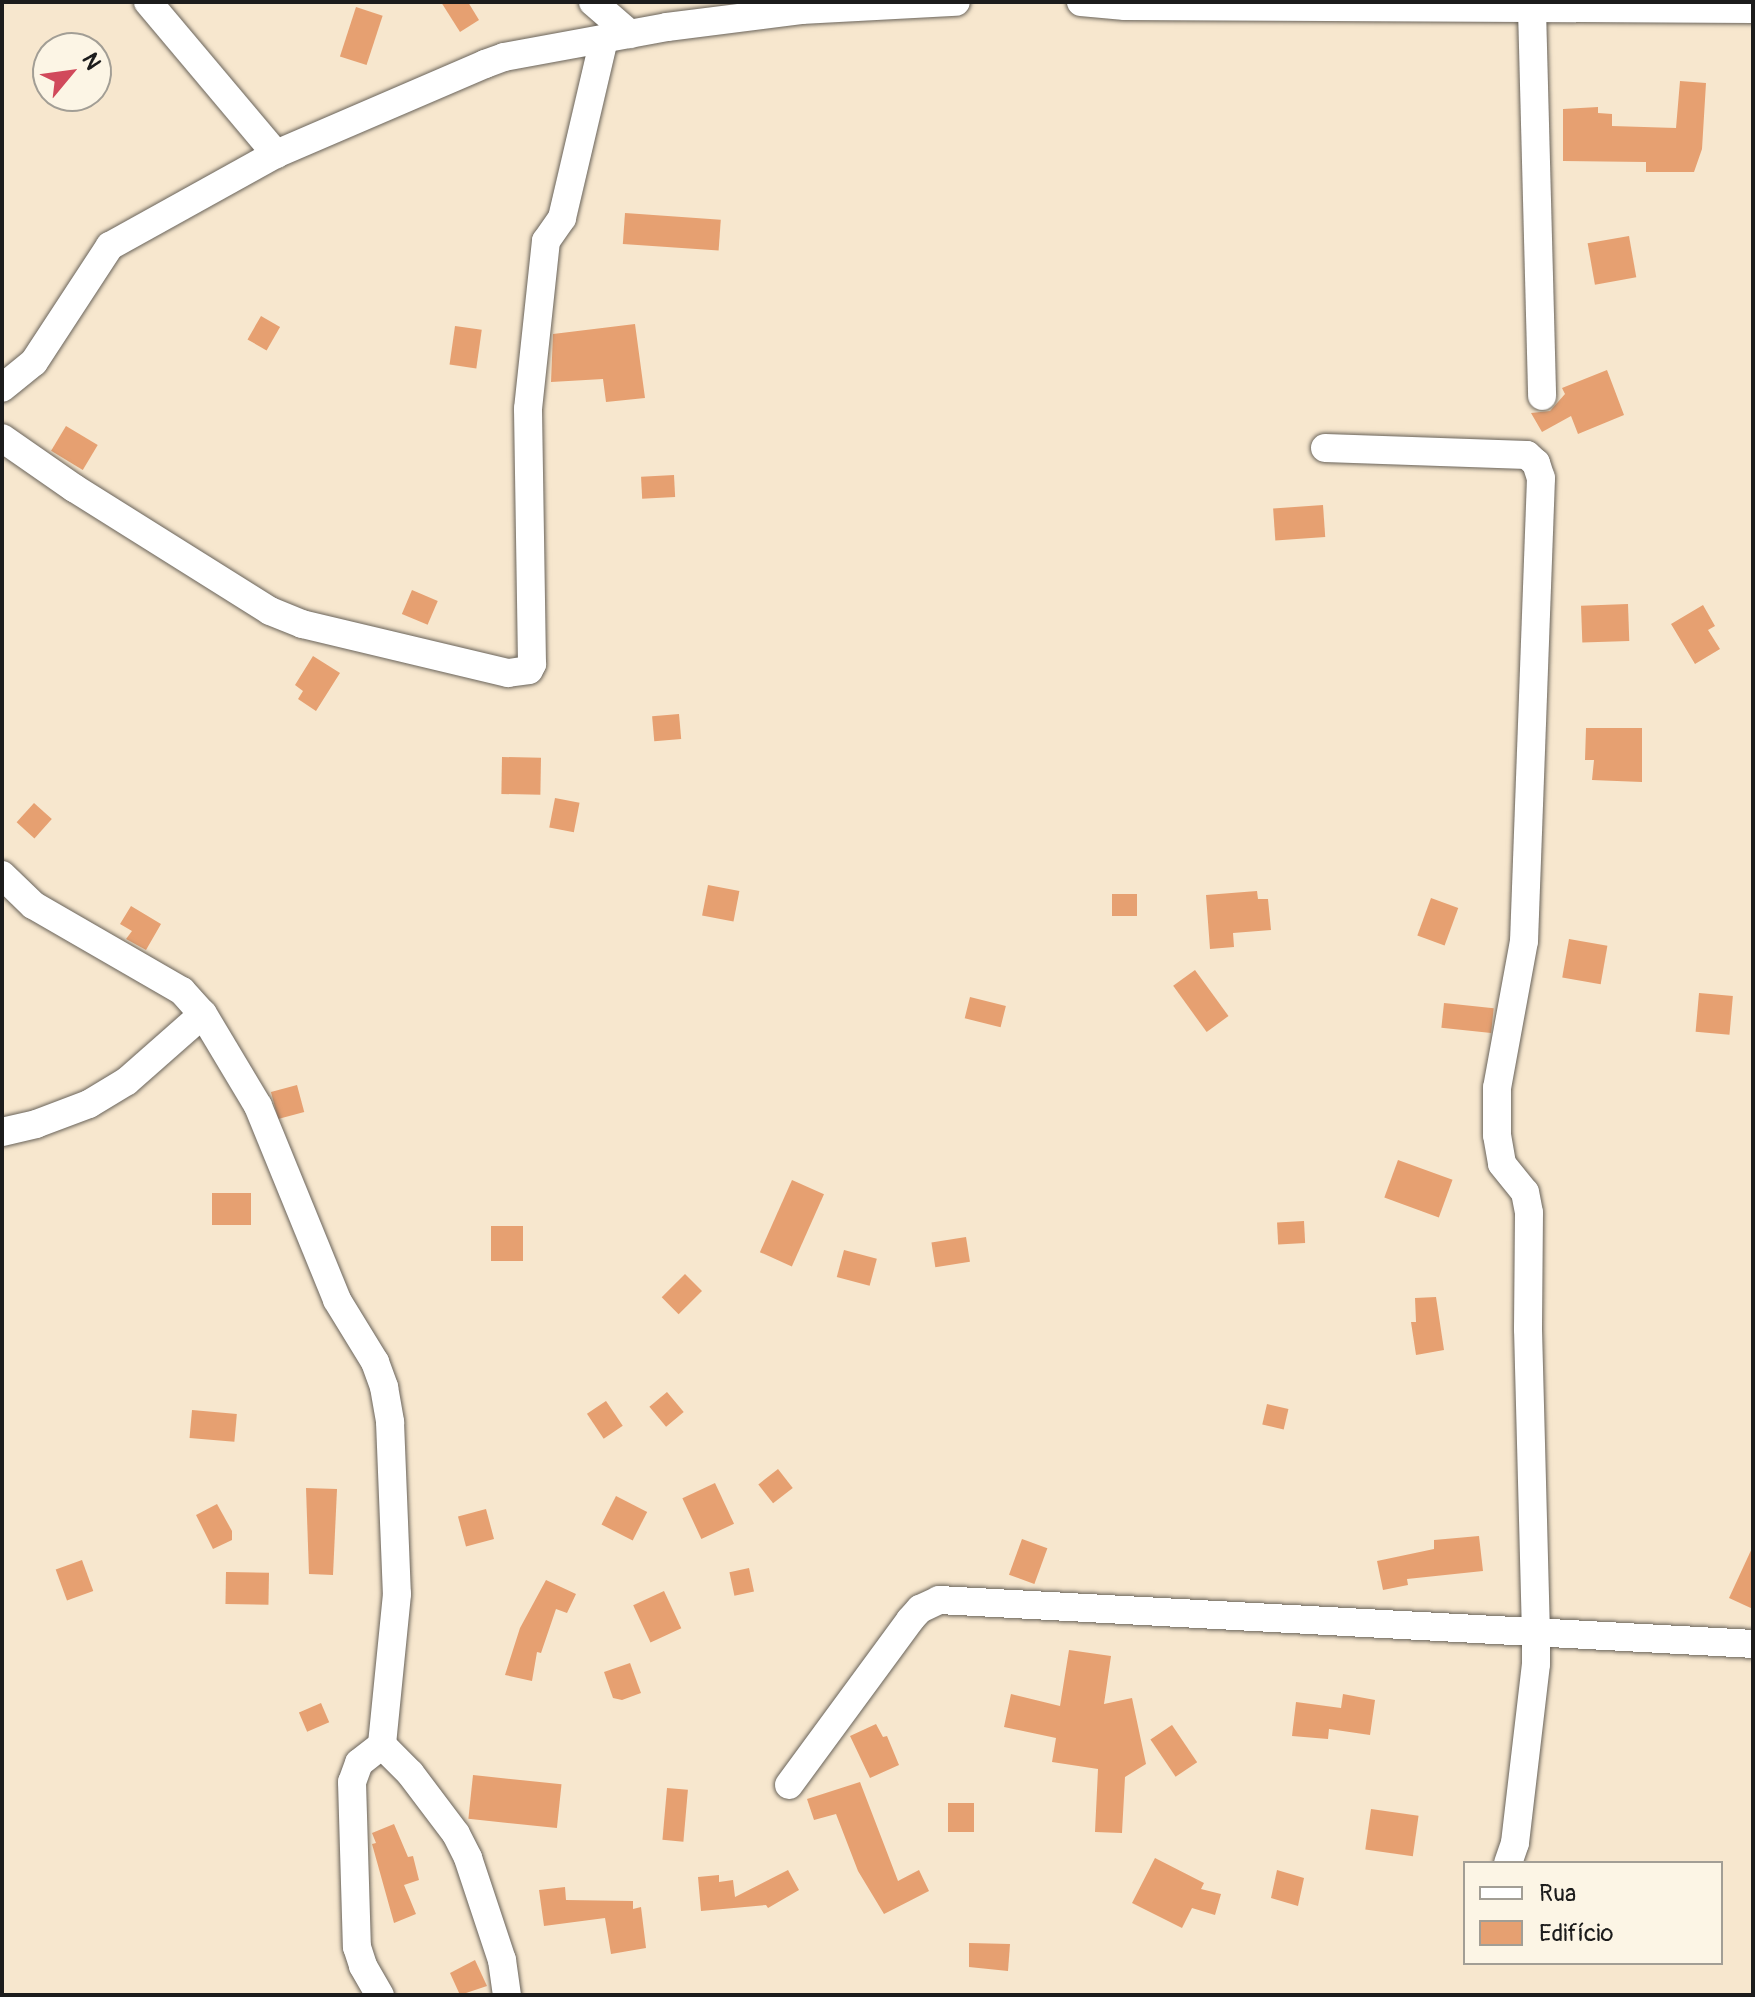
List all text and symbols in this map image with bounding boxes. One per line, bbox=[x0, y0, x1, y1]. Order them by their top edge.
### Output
north arrow bbox=[32, 32, 112, 112]
text: N bbox=[75, 48, 107, 75]
legend bbox=[1463, 1861, 1723, 1965]
text: Rua bbox=[1539, 1879, 1576, 1908]
text: Edifício bbox=[1539, 1919, 1613, 1948]

